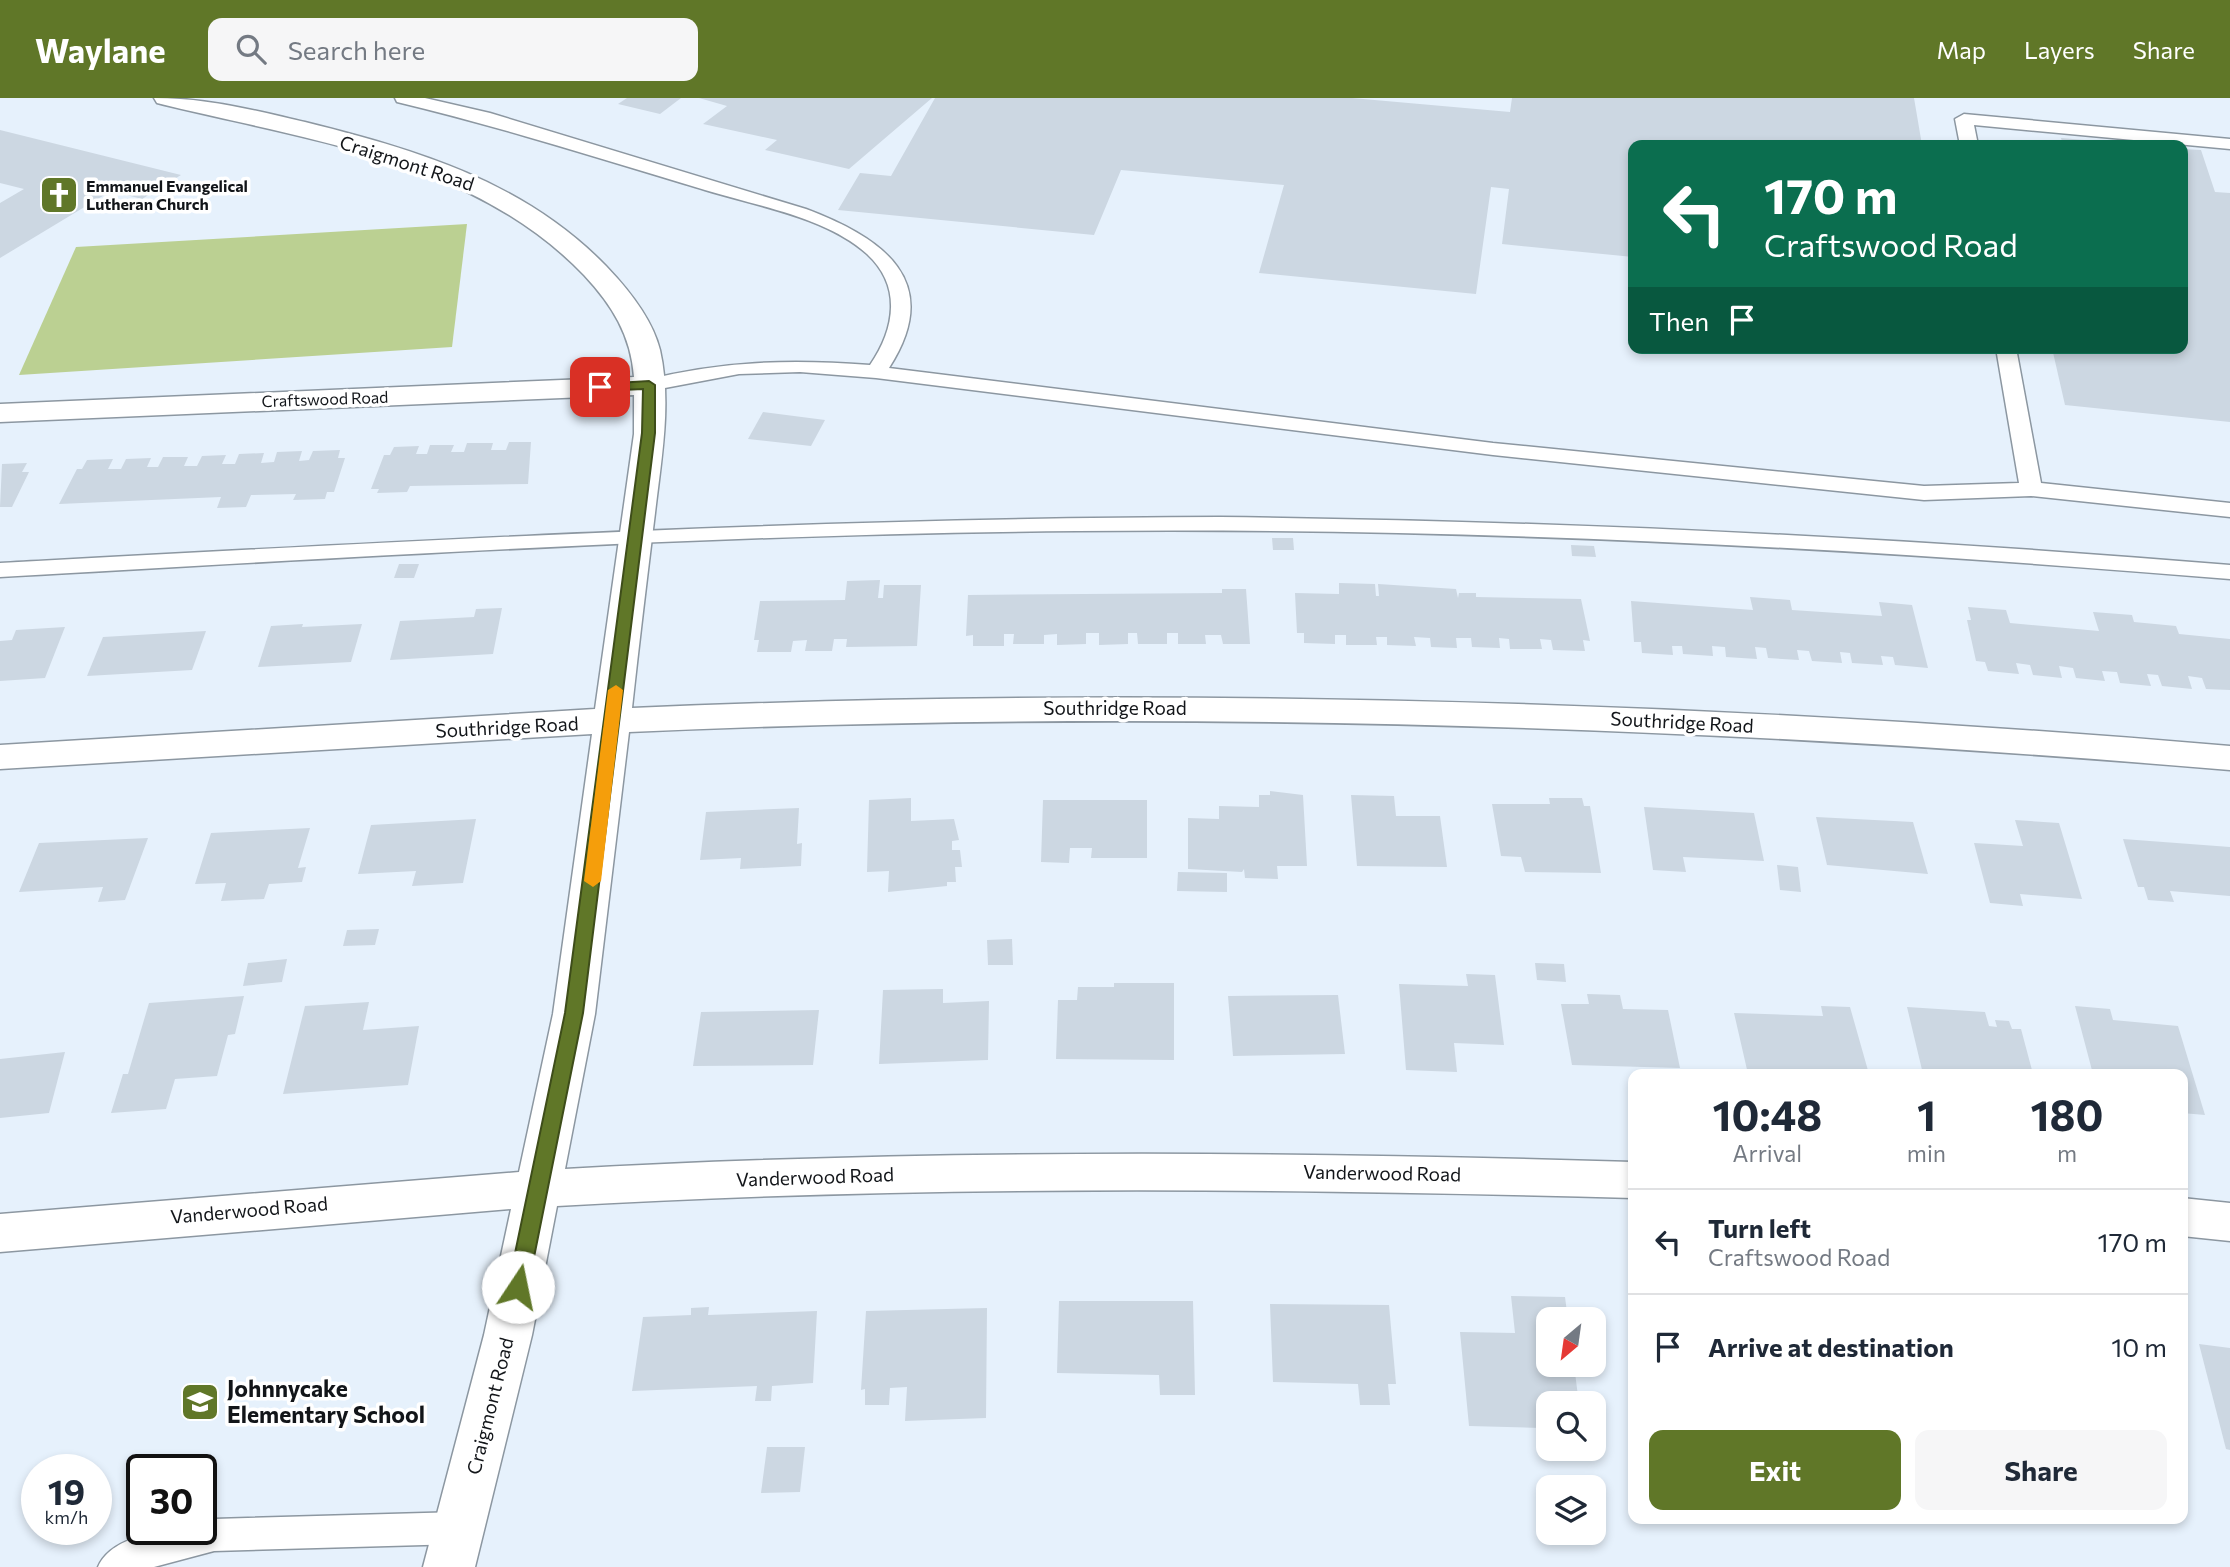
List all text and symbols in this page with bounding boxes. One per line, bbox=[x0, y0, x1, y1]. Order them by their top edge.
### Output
search box bbox=[208, 18, 698, 81]
text: Waylane bbox=[35, 29, 166, 70]
icon: search bbox=[232, 30, 270, 68]
text: Search here bbox=[288, 34, 425, 65]
text: Map bbox=[1937, 35, 1986, 64]
text: Layers bbox=[2024, 35, 2095, 64]
text: Share bbox=[2133, 35, 2195, 64]
street label: Craigmont Road bbox=[337, 130, 477, 195]
text: 170 m bbox=[1764, 164, 1897, 224]
icon: left bbox=[1649, 168, 1740, 259]
church icon: Emmanuel Evangelical Lutheran Church bbox=[38, 174, 80, 216]
place label: Emmanuel Evangelical Lutheran Church bbox=[86, 176, 248, 213]
text: Craftswood Road bbox=[1764, 224, 2018, 264]
icon: arrive bbox=[1723, 301, 1761, 339]
text: Then bbox=[1649, 305, 1709, 336]
pin bbox=[570, 357, 630, 417]
icon: arrive bbox=[581, 368, 619, 406]
street label: Craftswood Road bbox=[261, 387, 389, 410]
street label: Southridge Road bbox=[1043, 696, 1187, 719]
street label: Southridge Road bbox=[1610, 706, 1754, 737]
street label: Southridge Road bbox=[435, 711, 579, 742]
text: 10:48 bbox=[1713, 1088, 1822, 1140]
text: 1 bbox=[1917, 1088, 1936, 1140]
text: 180 bbox=[2031, 1088, 2103, 1140]
text: Arrival bbox=[1733, 1139, 1802, 1167]
text: min bbox=[1907, 1139, 1946, 1167]
text: m bbox=[2057, 1139, 2077, 1167]
street label: Vanderwood Road bbox=[1303, 1160, 1461, 1185]
street label: Vanderwood Road bbox=[736, 1162, 894, 1191]
street label: Vanderwood Road bbox=[169, 1191, 329, 1228]
text: Turn left bbox=[1708, 1212, 1811, 1243]
icon: left bbox=[1649, 1223, 1687, 1261]
text: 170 m bbox=[2098, 1226, 2167, 1257]
text: Craftswood Road bbox=[1708, 1243, 1890, 1271]
position arrow bbox=[481, 1250, 555, 1324]
north arrow bbox=[1536, 1307, 1606, 1377]
map controls bbox=[1536, 1307, 1606, 1545]
icon: arrive bbox=[1649, 1328, 1687, 1366]
text: Arrive at destination bbox=[1708, 1331, 1954, 1362]
text: 10 m bbox=[2111, 1331, 2167, 1362]
street label: Craigmont Road bbox=[461, 1335, 518, 1477]
place label: Johnnycake Elementary School bbox=[227, 1374, 425, 1428]
school or university icon: Johnnycake Elementary School bbox=[179, 1381, 221, 1423]
button: search bbox=[1536, 1391, 1606, 1461]
button: Exit bbox=[1649, 1430, 1901, 1510]
button: Share bbox=[1915, 1430, 2167, 1510]
speed limit sign: 30 bbox=[126, 1454, 217, 1545]
text: 19 bbox=[48, 1469, 85, 1512]
button: layers bbox=[1536, 1475, 1606, 1545]
text: km/h bbox=[45, 1506, 88, 1528]

